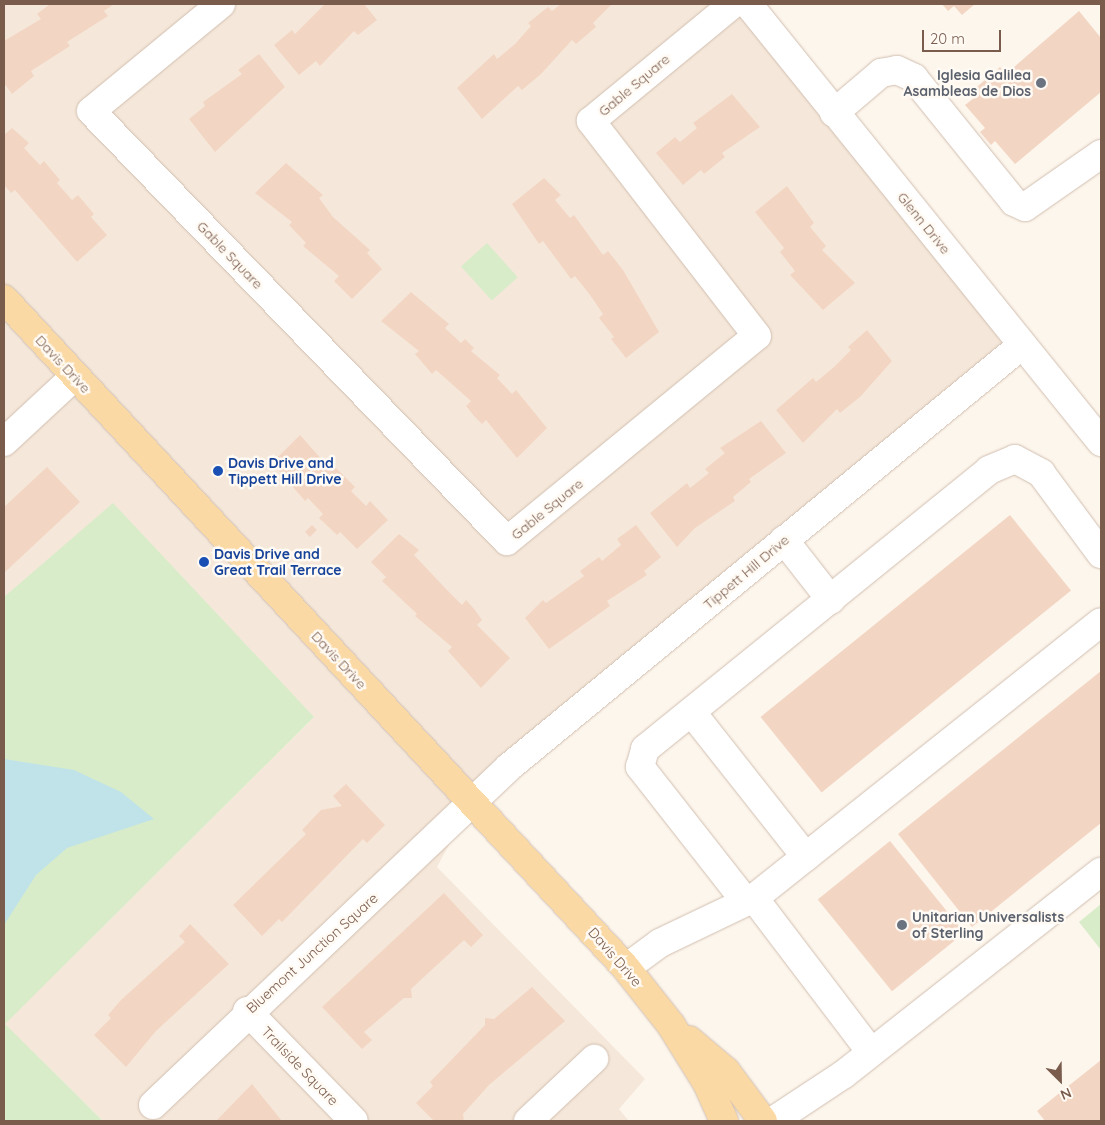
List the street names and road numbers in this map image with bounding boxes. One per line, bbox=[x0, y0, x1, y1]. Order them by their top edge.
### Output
street label: Gable Square bbox=[595, 50, 673, 120]
street label: Glenn Drive bbox=[894, 189, 954, 257]
street label: Gable Square bbox=[194, 218, 266, 292]
street label: Davis Drive bbox=[32, 332, 94, 396]
street label: Gable Square bbox=[508, 475, 586, 543]
street label: Tippett Hill Drive bbox=[700, 531, 792, 613]
street label: Davis Drive bbox=[308, 628, 370, 692]
street label: Bluemont Junction Square bbox=[243, 889, 381, 1017]
street label: Davis Drive bbox=[585, 924, 645, 990]
street label: Trailside Square bbox=[258, 1023, 342, 1109]

